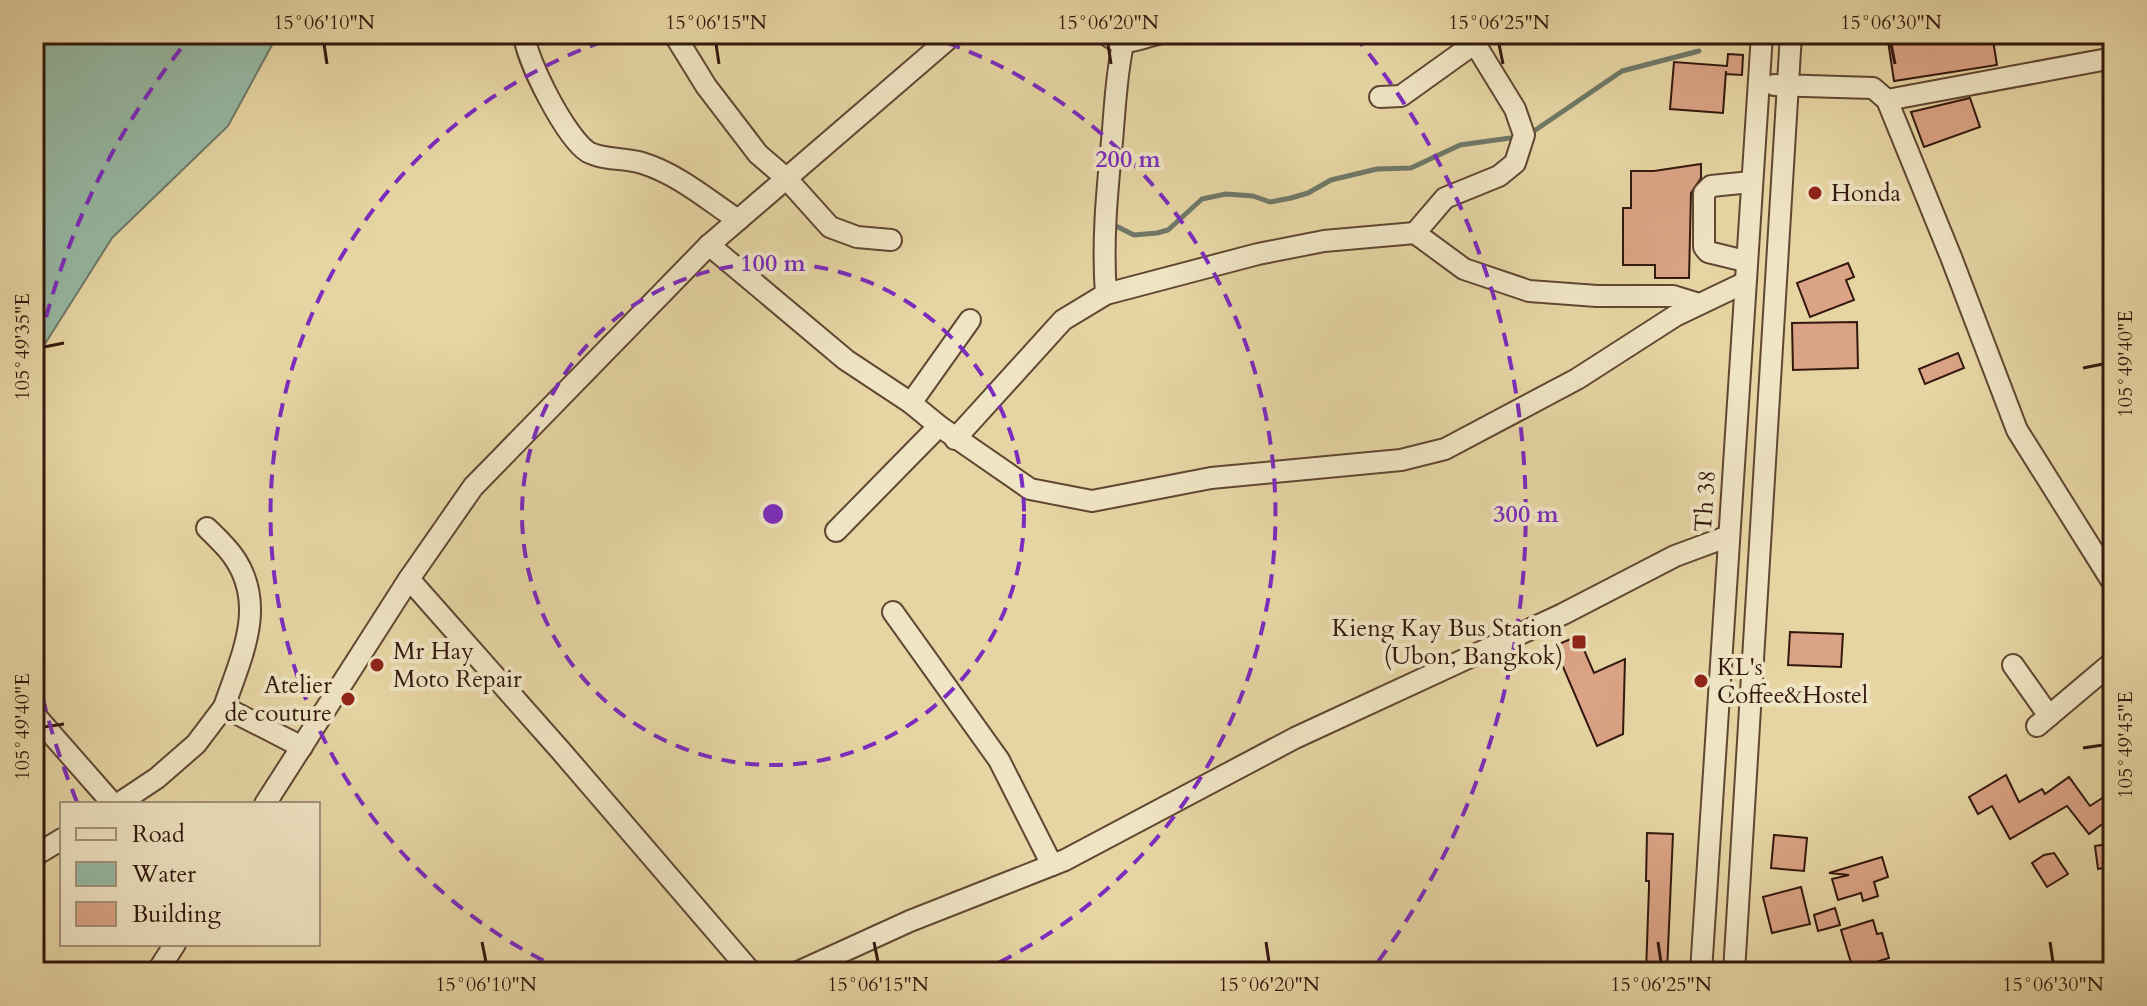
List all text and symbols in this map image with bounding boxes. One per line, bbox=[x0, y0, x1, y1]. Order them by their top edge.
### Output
text: 15°06'10"N bbox=[273, 9, 375, 36]
text: 15°06'15"N bbox=[665, 9, 767, 36]
text: 15°06'20"N bbox=[1057, 9, 1159, 36]
text: 15°06'25"N bbox=[1448, 9, 1550, 36]
text: 15°06'30"N bbox=[1840, 9, 1942, 36]
text: 200 m bbox=[1095, 143, 1162, 176]
place label: Honda bbox=[1831, 177, 1901, 210]
marker: Honda bbox=[1806, 184, 1824, 202]
text: 100 m bbox=[740, 247, 807, 280]
text: 105°49'35"E bbox=[9, 294, 36, 400]
text: 105°49'40"E bbox=[2112, 311, 2139, 417]
street label: Th 38 bbox=[1687, 469, 1724, 533]
text: 300 m bbox=[1493, 498, 1560, 531]
centre of rings bbox=[759, 500, 787, 528]
place label: Kieng Kay Bus Station (Ubon, Bangkok) bbox=[1332, 612, 1563, 673]
marker: Kieng Kay Bus Station (Ubon, Bangkok) bbox=[1570, 633, 1588, 651]
place label: Mr Hay Moto Repair bbox=[393, 635, 522, 696]
place label: KL's Coffee&Hostel bbox=[1717, 651, 1868, 712]
marker: Mr Hay Moto Repair bbox=[368, 656, 386, 674]
place label: Atelier de couture bbox=[224, 669, 332, 730]
marker: KL's Coffee&Hostel bbox=[1692, 672, 1710, 690]
text: 105°49'40"E bbox=[9, 674, 36, 780]
marker: Atelier de couture bbox=[339, 690, 357, 708]
text: 105°49'45"E bbox=[2112, 692, 2139, 798]
legend bbox=[60, 802, 320, 946]
text: Road bbox=[132, 818, 185, 851]
text: Water bbox=[131, 858, 196, 891]
text: Building bbox=[132, 898, 222, 931]
text: 15°06'10"N bbox=[435, 971, 537, 998]
text: 15°06'15"N bbox=[827, 971, 929, 998]
text: 15°06'20"N bbox=[1218, 971, 1320, 998]
text: 15°06'25"N bbox=[1610, 971, 1712, 998]
text: 15°06'30"N bbox=[2002, 971, 2104, 998]

